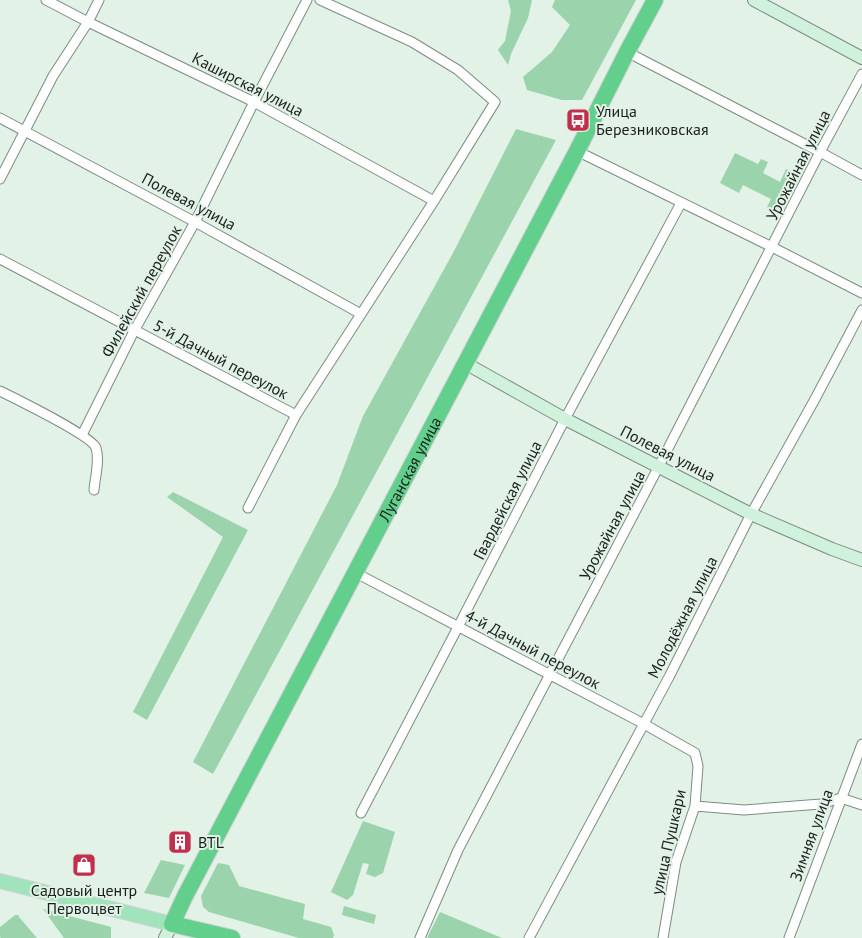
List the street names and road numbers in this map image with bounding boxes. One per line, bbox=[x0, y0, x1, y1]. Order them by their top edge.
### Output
street label: Каширская улица bbox=[189, 47, 307, 121]
street label: Урожайная улица bbox=[761, 106, 835, 224]
street label: Полевая улица bbox=[139, 168, 239, 234]
street label: Филейский переулок bbox=[97, 221, 186, 360]
street label: 5-й Дачный переулок bbox=[150, 315, 292, 403]
street label: Луганская улица bbox=[373, 413, 445, 526]
street label: Полевая улица bbox=[617, 421, 719, 485]
street label: Гвардейская улица bbox=[468, 437, 546, 563]
street label: Урожайная улица bbox=[575, 467, 649, 583]
street label: Молодёжная улица bbox=[643, 553, 721, 681]
street label: 4-й Дачный переулок bbox=[462, 605, 604, 693]
street label: Зимняя улица bbox=[785, 786, 837, 884]
street label: улица Пушкари bbox=[646, 787, 690, 897]

